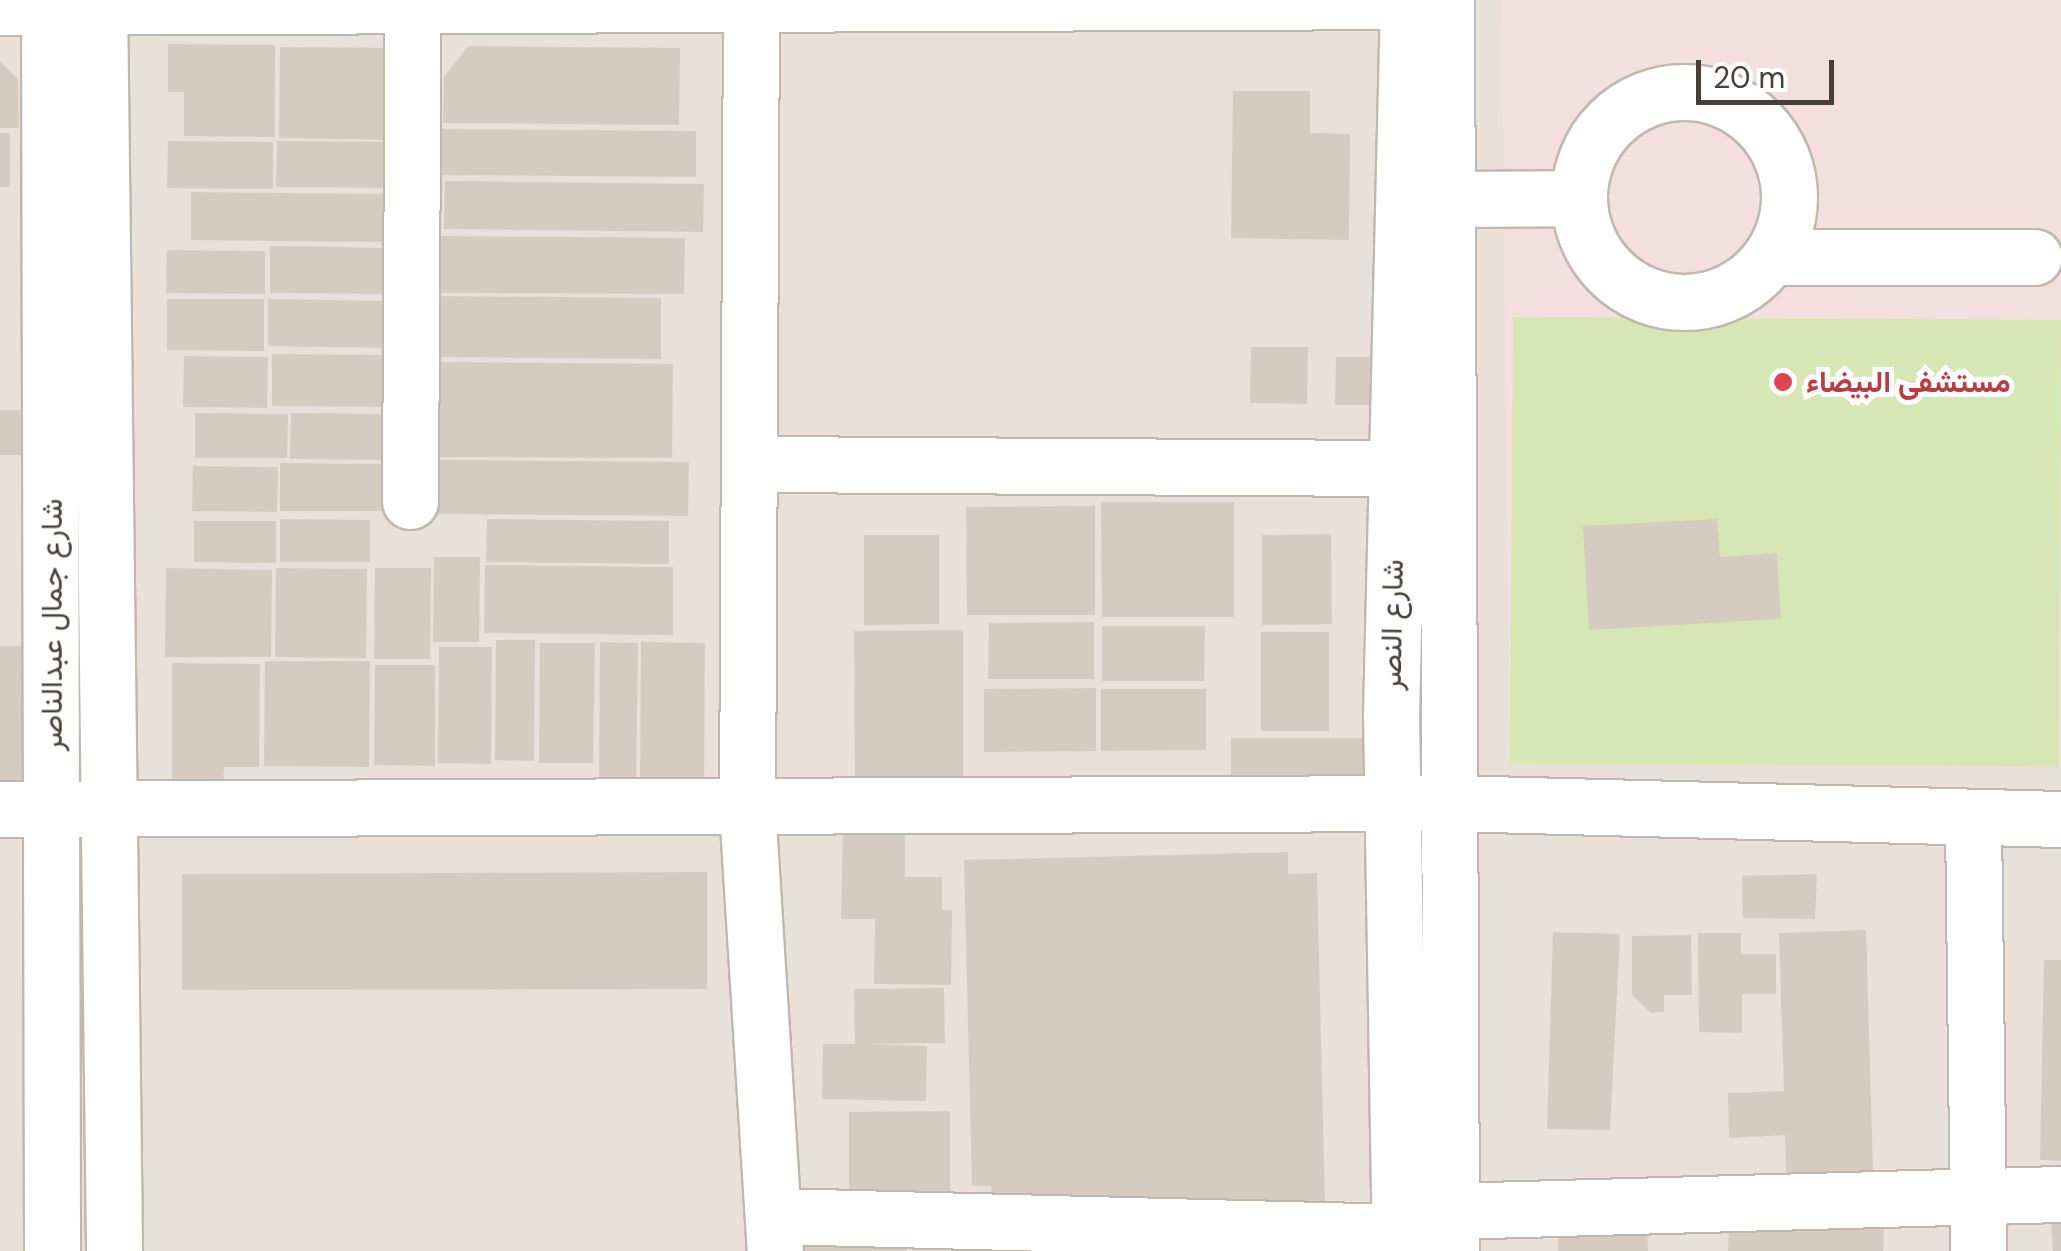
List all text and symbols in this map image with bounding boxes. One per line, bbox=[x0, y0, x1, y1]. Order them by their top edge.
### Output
scale bar bbox=[1701, 40, 1838, 102]
text: 20 m bbox=[1713, 58, 1785, 97]
place label: مستشفى البيضاء bbox=[1806, 364, 2010, 400]
marker: مستشفى البيضاء bbox=[1770, 369, 1796, 395]
street label: شارع جمال عبدالناصر bbox=[34, 499, 70, 751]
street label: شارع النصر bbox=[1373, 559, 1411, 691]

